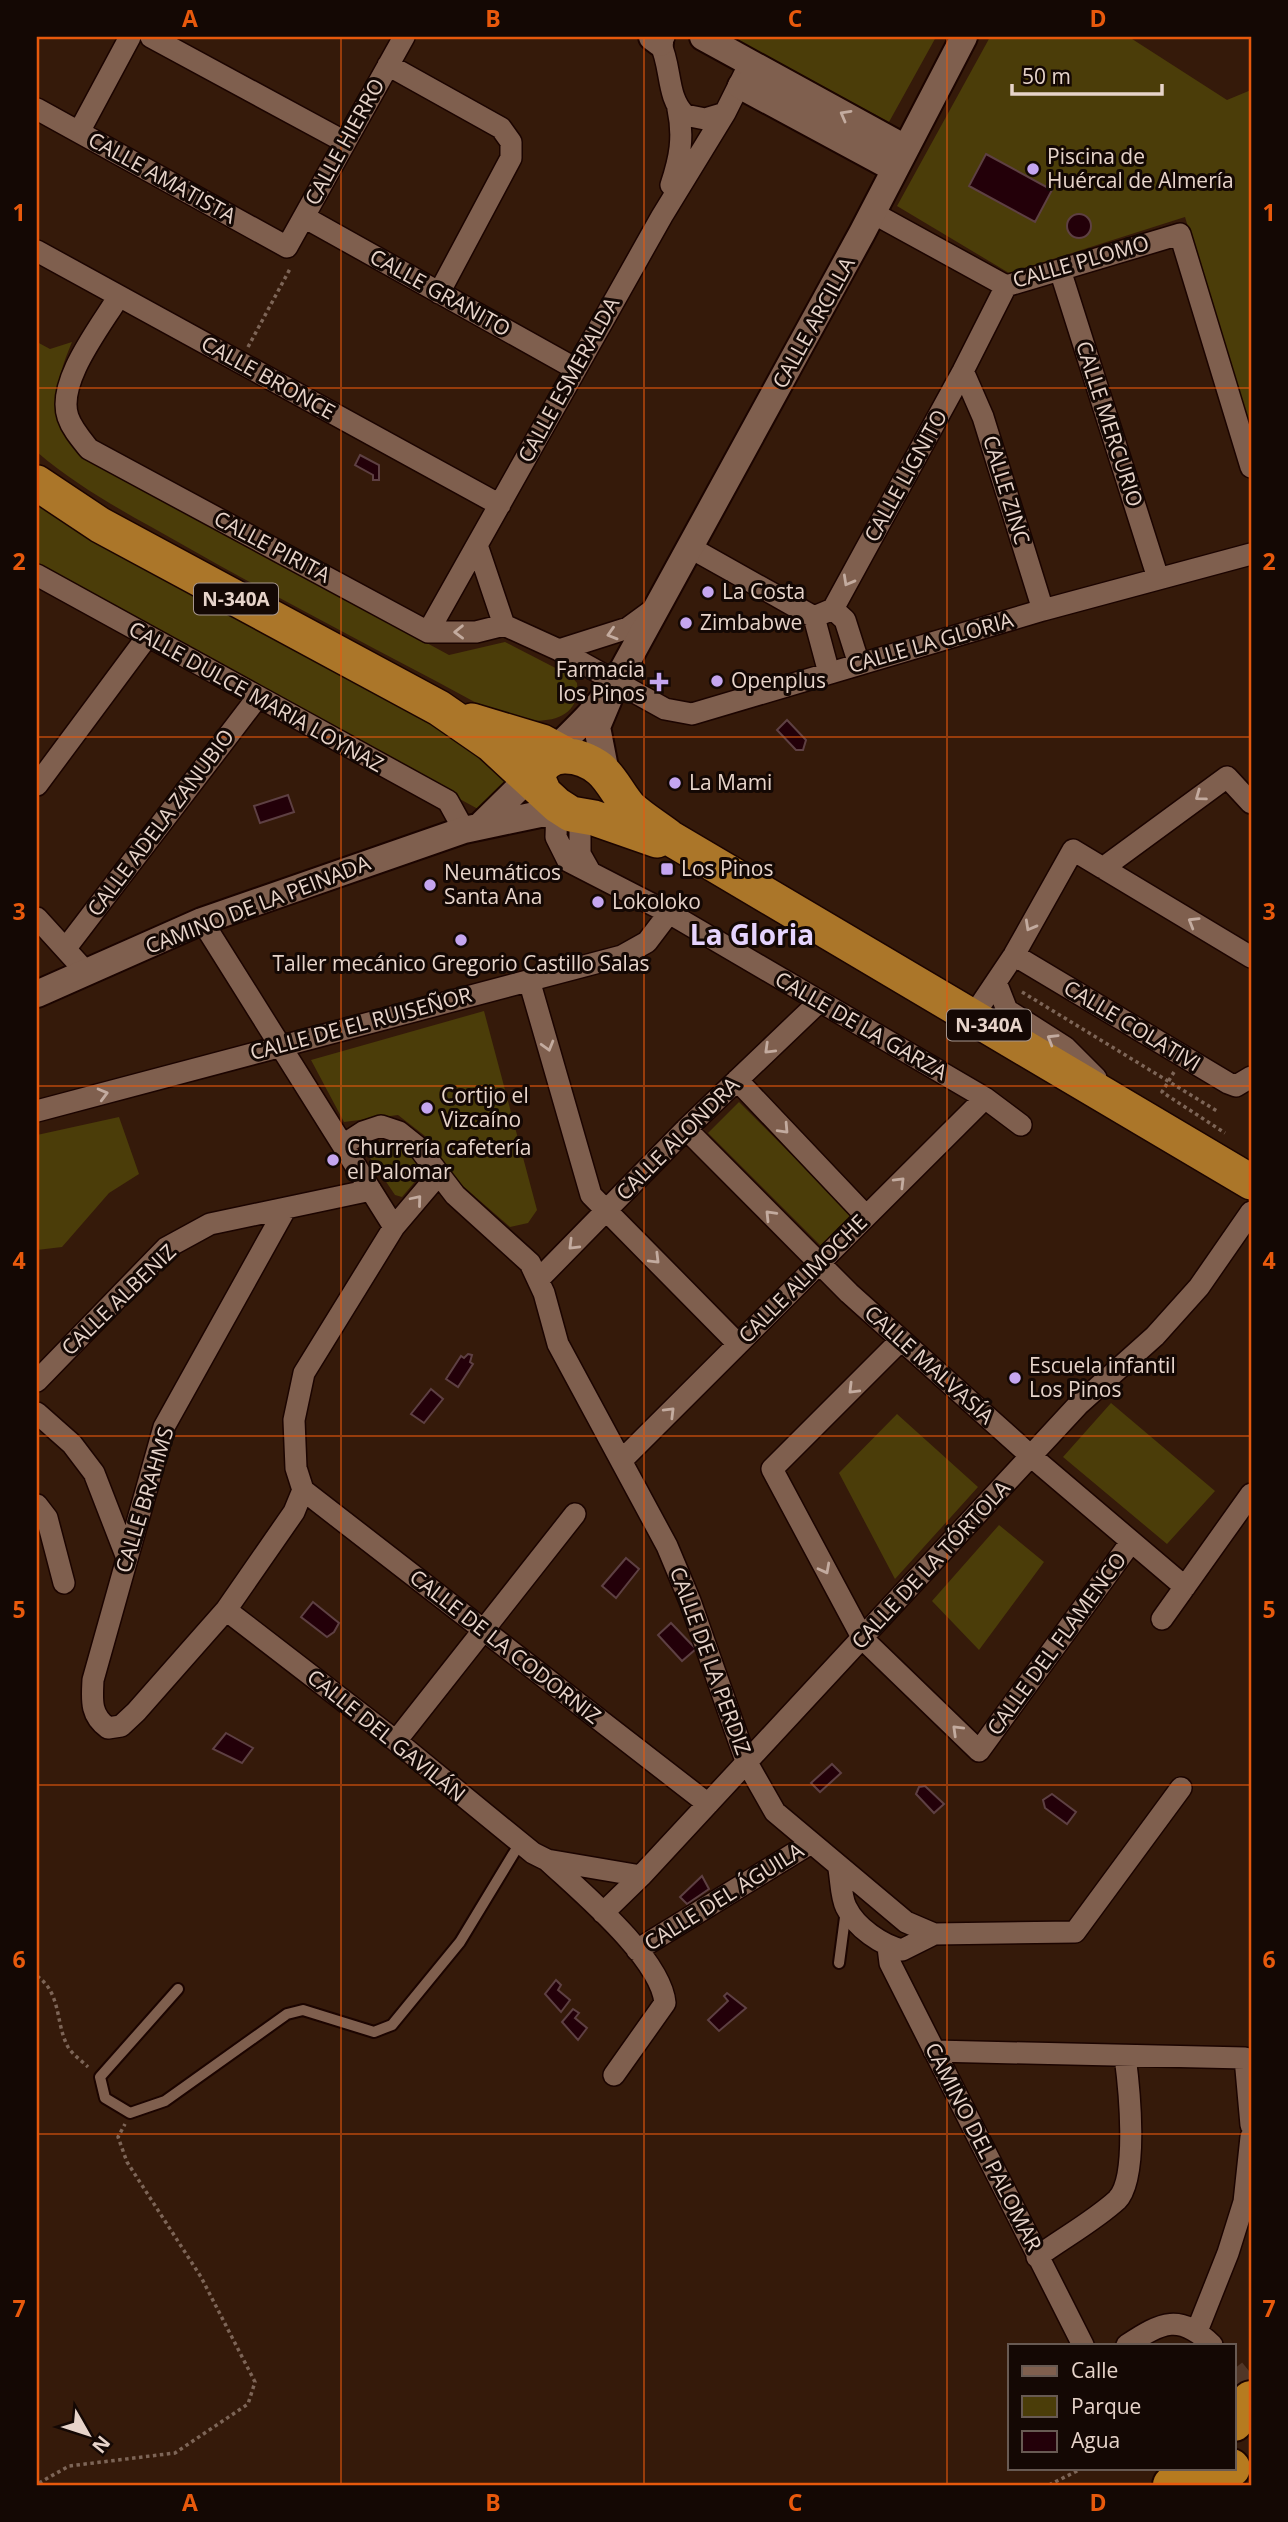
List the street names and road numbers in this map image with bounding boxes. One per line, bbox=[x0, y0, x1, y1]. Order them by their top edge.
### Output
street label: CALLE HIERRO bbox=[298, 73, 391, 210]
street label: CALLE AMATISTA bbox=[84, 125, 242, 230]
street label: CALLE PLOMO bbox=[1009, 228, 1152, 294]
street label: CALLE GRANITO bbox=[365, 242, 516, 342]
street label: CALLE ARCILLA bbox=[765, 251, 861, 393]
street label: CALLE ESMERALDA bbox=[511, 291, 626, 467]
street label: CALLE BRONCE bbox=[196, 329, 340, 426]
street label: CALLE MERCURIO bbox=[1070, 337, 1150, 510]
street label: CALLE LIGNITO bbox=[857, 404, 953, 547]
street label: CALLE ZINC bbox=[977, 432, 1037, 548]
street label: CALLE PIRITA bbox=[210, 504, 336, 589]
road number: N-340A bbox=[194, 584, 278, 614]
street label: CALLE LA GLORIA bbox=[845, 605, 1017, 679]
street label: CALLE DULCE MARIA LOYNAZ bbox=[124, 614, 389, 778]
street label: CALLE ADELA ZANUBIO bbox=[81, 723, 240, 922]
street label: CAMINO DE LA PEINADA bbox=[141, 848, 375, 960]
street label: CALLE DE LA GARZA bbox=[770, 964, 953, 1086]
street label: CALLE COLATIVI bbox=[1059, 973, 1206, 1077]
street label: CALLE DE EL RUISEÑOR bbox=[247, 980, 475, 1066]
road number: N-340A bbox=[947, 1009, 1031, 1040]
street label: CALLE ALONDRA bbox=[610, 1070, 745, 1206]
street label: CALLE ALIMOCHE bbox=[732, 1208, 873, 1349]
street label: CALLE ALBENIZ bbox=[55, 1238, 182, 1361]
street label: CALLE MALVASÍA bbox=[859, 1299, 1001, 1430]
street label: CALLE BRAHMS bbox=[109, 1423, 180, 1576]
street label: CALLE DE LA TÓRTOLA bbox=[845, 1474, 1016, 1655]
street label: CALLE DEL FLAMENCO bbox=[980, 1546, 1132, 1741]
street label: CALLE DE LA CODORNIZ bbox=[404, 1563, 607, 1730]
street label: CALLE DE LA PERDIZ bbox=[664, 1563, 758, 1758]
street label: CALLE DEL GAVILÁN bbox=[302, 1663, 472, 1808]
street label: CALLE DEL ÁGUILA bbox=[639, 1835, 809, 1956]
street label: CAMINO DEL PALOMAR bbox=[919, 2037, 1049, 2256]

